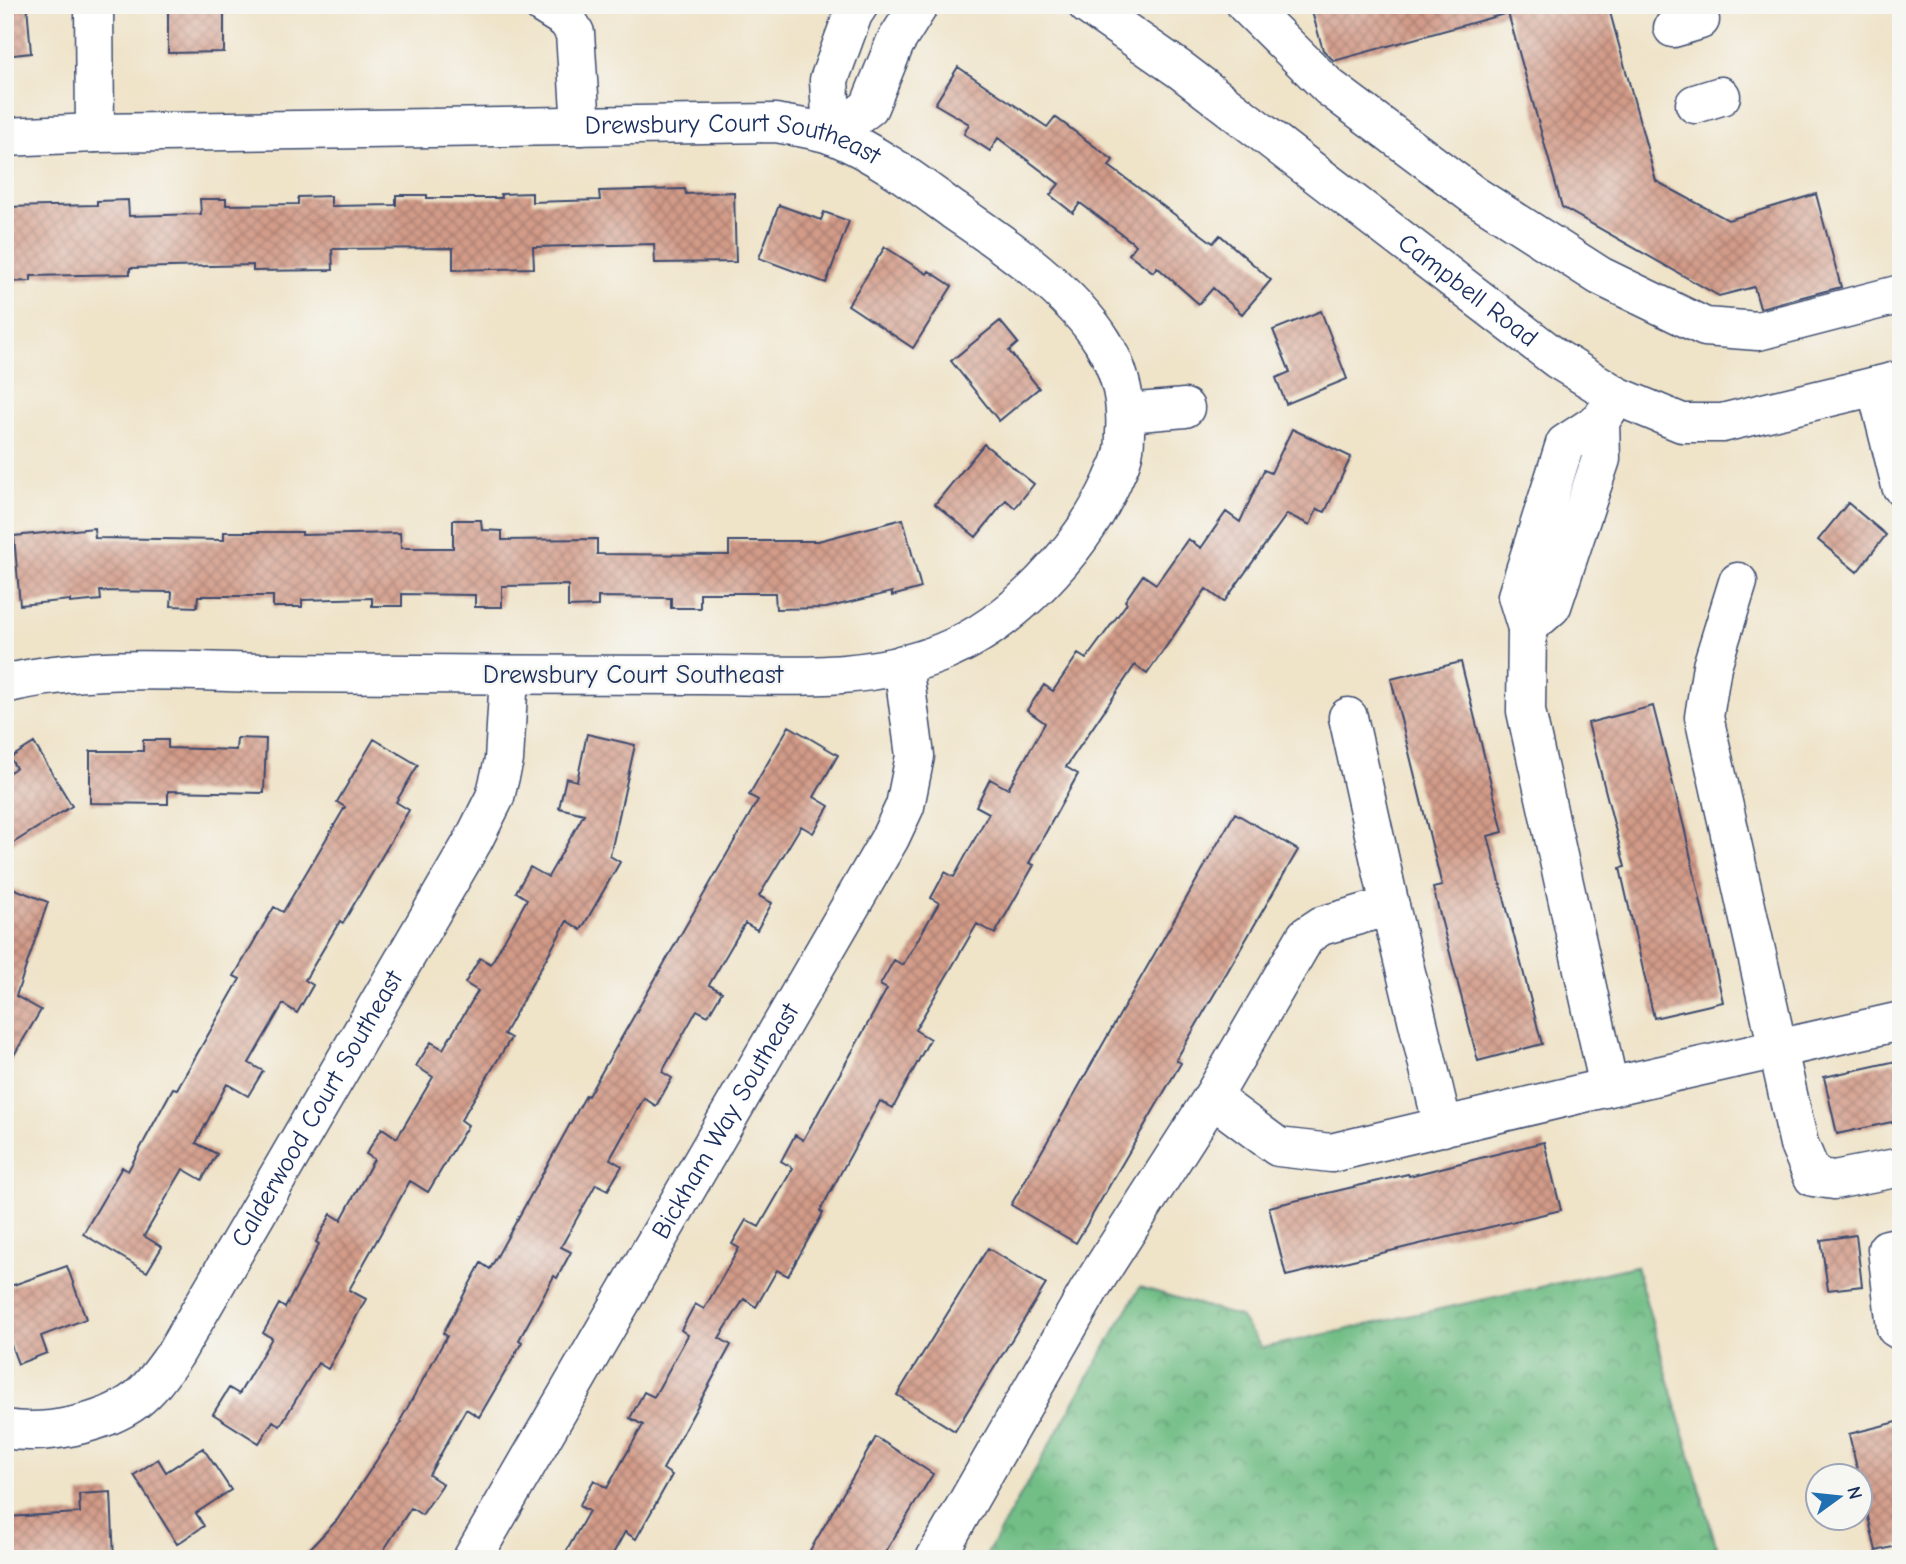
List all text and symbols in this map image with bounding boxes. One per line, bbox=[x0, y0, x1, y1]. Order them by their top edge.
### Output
street label: Drewsbury Court Southeast bbox=[584, 108, 887, 172]
street label: Campbell Road bbox=[1392, 227, 1543, 354]
street label: Drewsbury Court Southeast bbox=[483, 660, 785, 690]
street label: Calderwood Court Southeast bbox=[225, 964, 410, 1252]
street label: Bickham Way Southeast bbox=[646, 997, 806, 1244]
north arrow bbox=[1804, 1462, 1874, 1532]
text: N bbox=[1842, 1484, 1867, 1502]

